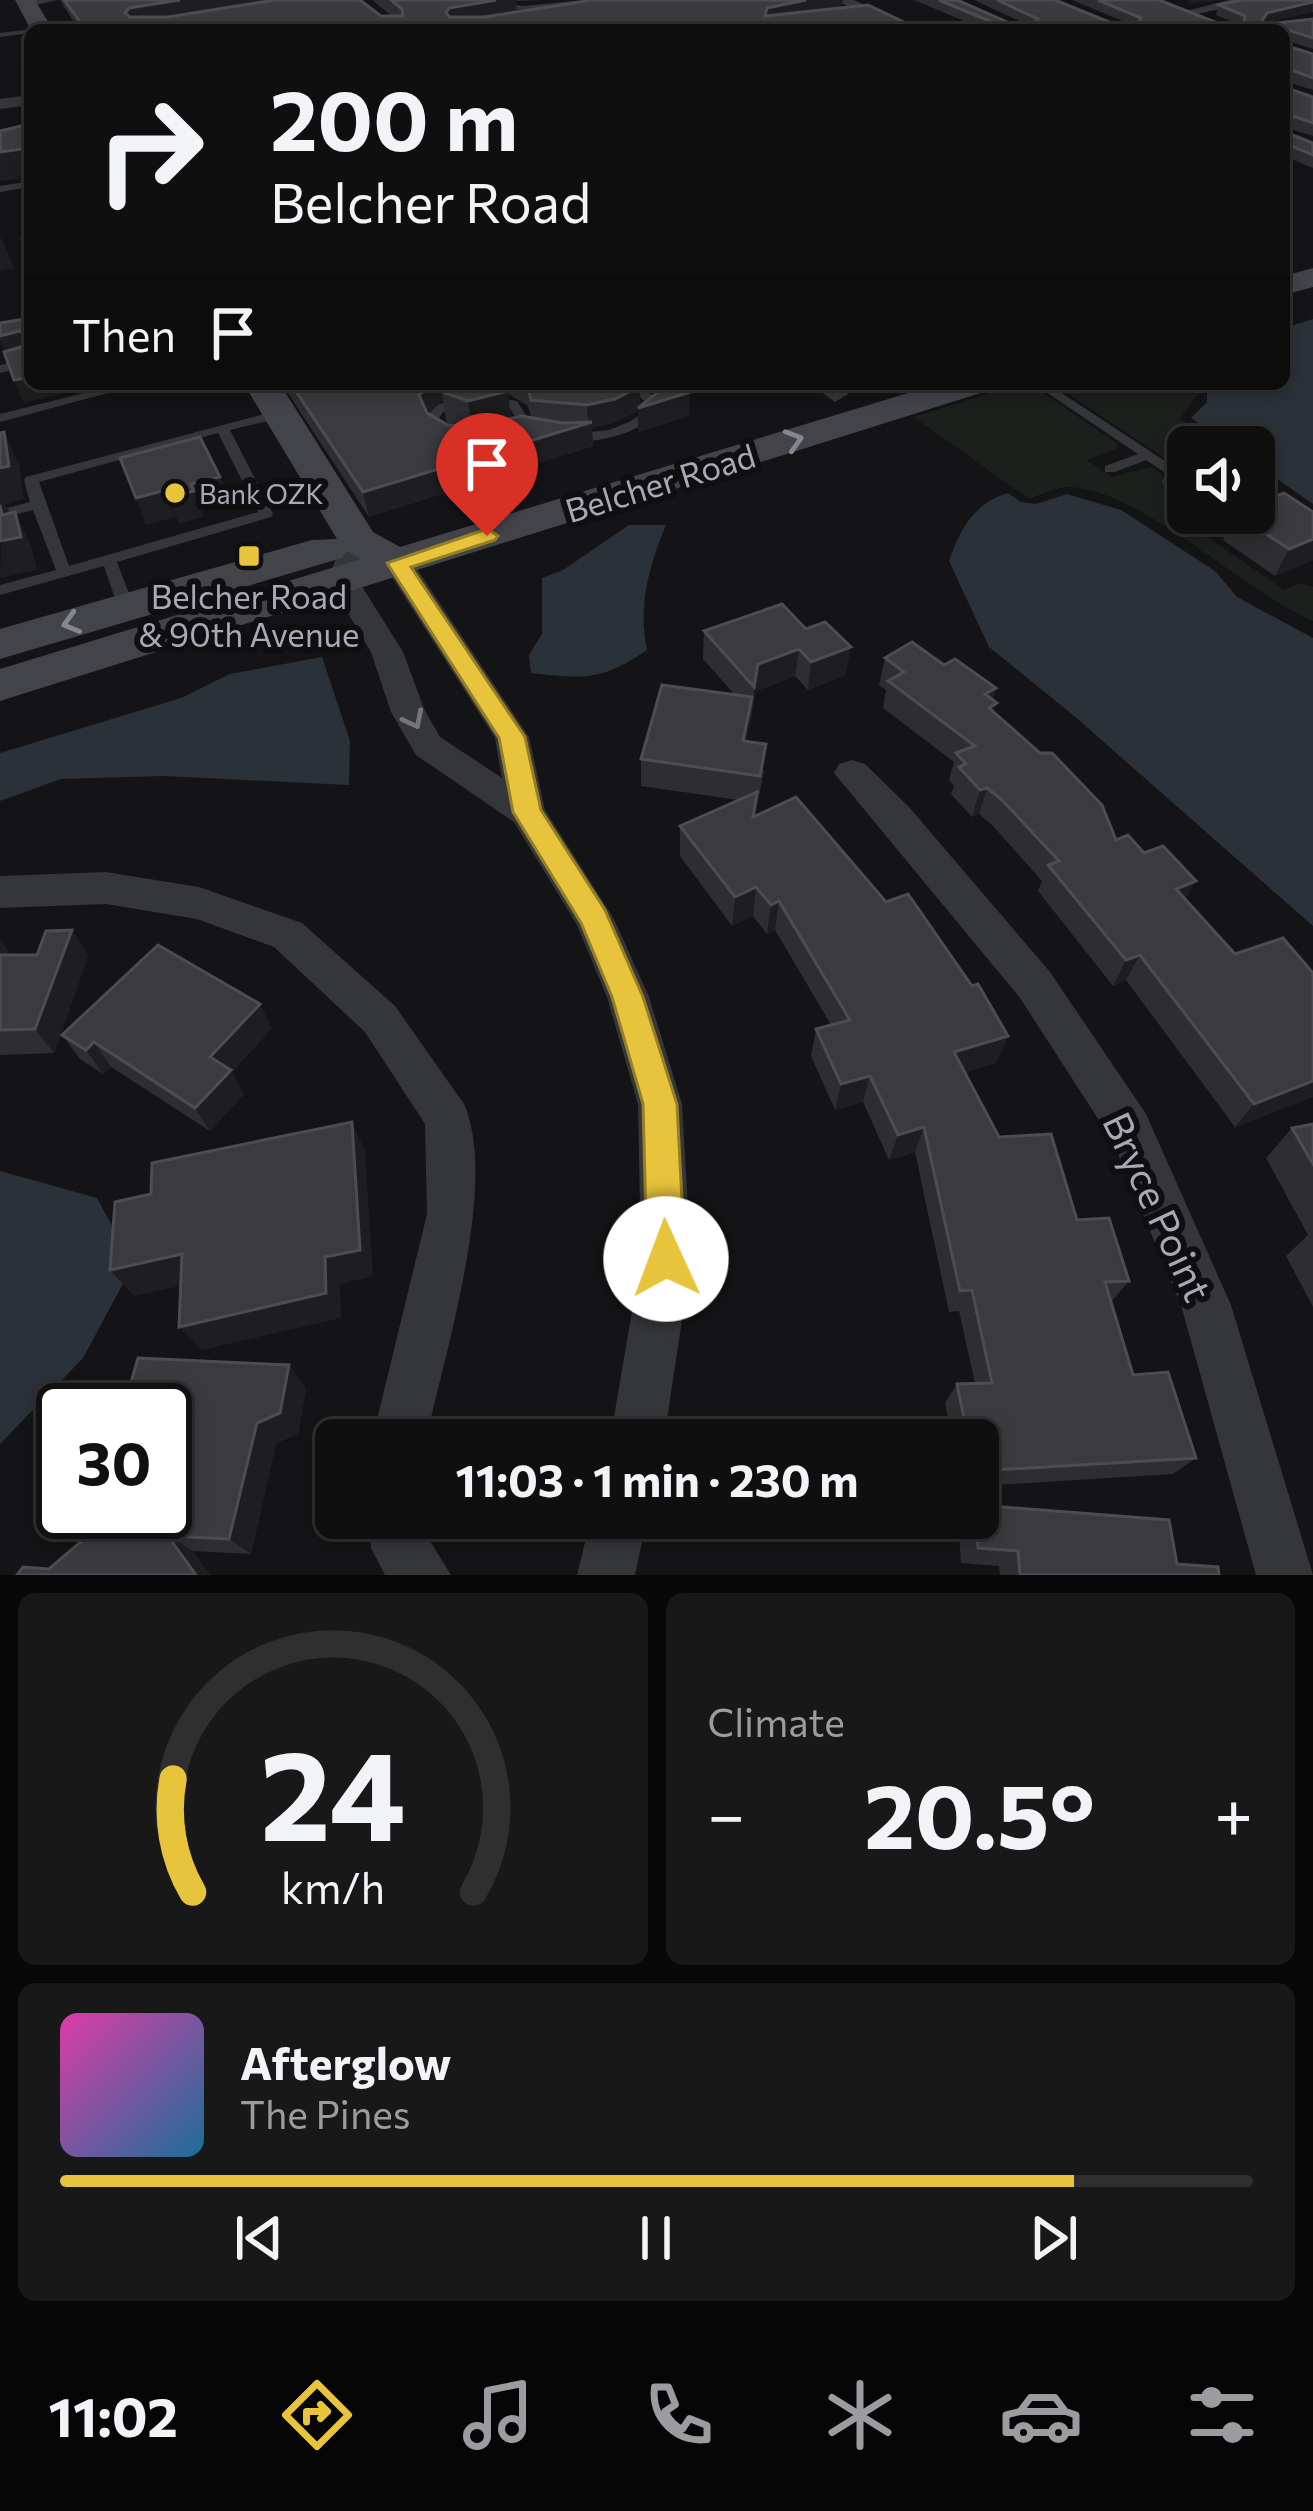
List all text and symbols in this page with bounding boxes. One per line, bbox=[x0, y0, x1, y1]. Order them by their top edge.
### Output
text: 200 m bbox=[270, 66, 518, 168]
icon: right bbox=[72, 72, 228, 228]
text: Belcher Road bbox=[270, 168, 591, 234]
icon: arrive bbox=[200, 300, 266, 366]
text: Then bbox=[72, 306, 176, 361]
pin bbox=[436, 413, 538, 536]
map controls bbox=[1167, 426, 1275, 534]
button: sound bbox=[1167, 426, 1275, 534]
one-way arrow bbox=[783, 429, 804, 454]
icon: arrive bbox=[454, 431, 520, 497]
street label: Belcher Road bbox=[560, 434, 760, 530]
place label: Bank OZK bbox=[199, 477, 324, 510]
marker: Bank OZK bbox=[162, 480, 188, 506]
marker: Belcher Road & 90th Avenue bbox=[236, 543, 262, 569]
place label: Belcher Road & 90th Avenue bbox=[139, 575, 359, 654]
one-way arrow bbox=[61, 609, 82, 634]
one-way arrow bbox=[399, 708, 423, 729]
street label: Bryce Point bbox=[1094, 1104, 1224, 1308]
position arrow bbox=[603, 1196, 729, 1322]
speed limit sign: 30 bbox=[36, 1383, 192, 1539]
text: 11:03 · 1 min · 230 m bbox=[455, 1451, 859, 1506]
text: Climate bbox=[708, 1697, 845, 1745]
text: 24 bbox=[260, 1714, 406, 1867]
text: 20.5° bbox=[864, 1757, 1095, 1868]
text: − bbox=[708, 1772, 745, 1853]
text: + bbox=[1214, 1772, 1253, 1853]
text: km/h bbox=[281, 1860, 385, 1913]
text: Afterglow bbox=[240, 2034, 451, 2089]
text: The Pines bbox=[240, 2089, 411, 2137]
icon: previous bbox=[226, 2205, 292, 2271]
icon: pause bbox=[623, 2205, 689, 2271]
icon: next bbox=[1021, 2205, 1087, 2271]
icon: directions bbox=[275, 2373, 359, 2457]
icon: music bbox=[456, 2373, 540, 2457]
icon: phone bbox=[637, 2373, 721, 2457]
icon: climate bbox=[818, 2373, 902, 2457]
icon: car bbox=[999, 2373, 1083, 2457]
icon: filters bbox=[1180, 2373, 1264, 2457]
text: 11:02 bbox=[49, 2382, 178, 2448]

